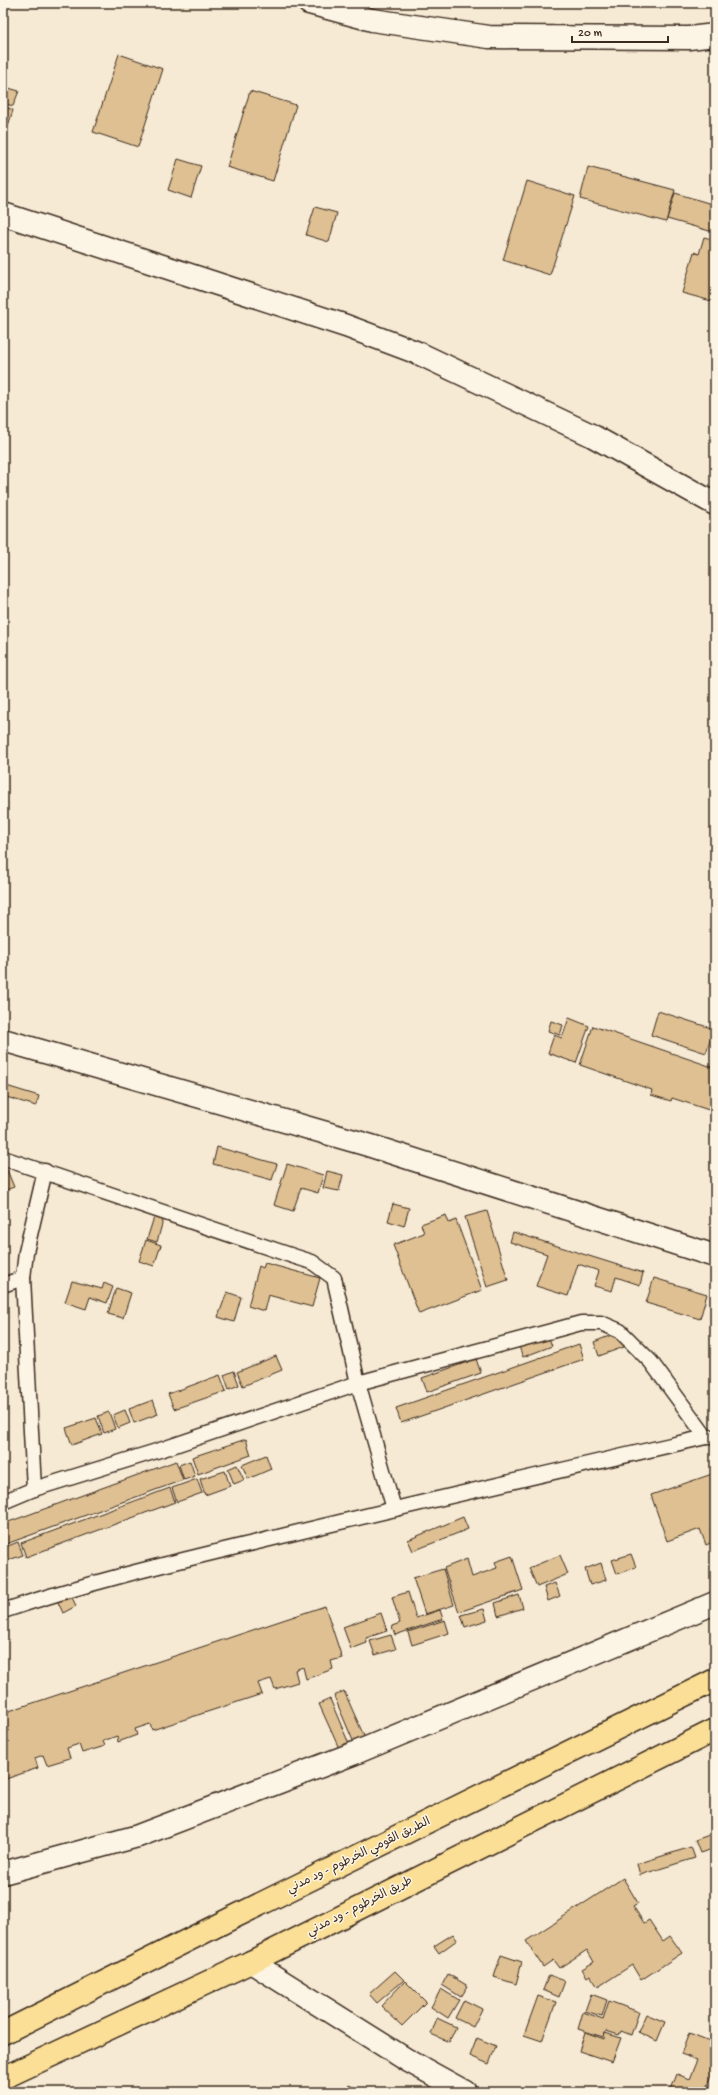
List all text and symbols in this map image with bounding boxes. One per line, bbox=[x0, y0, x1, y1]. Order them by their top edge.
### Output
scale bar bbox=[572, 18, 668, 44]
text: 20 m bbox=[578, 27, 603, 41]
street label: الطريق القومي الخرطوم - ود مدني bbox=[284, 1814, 434, 1899]
street label: طريق الخرطوم - ود مدني bbox=[305, 1873, 416, 1941]

